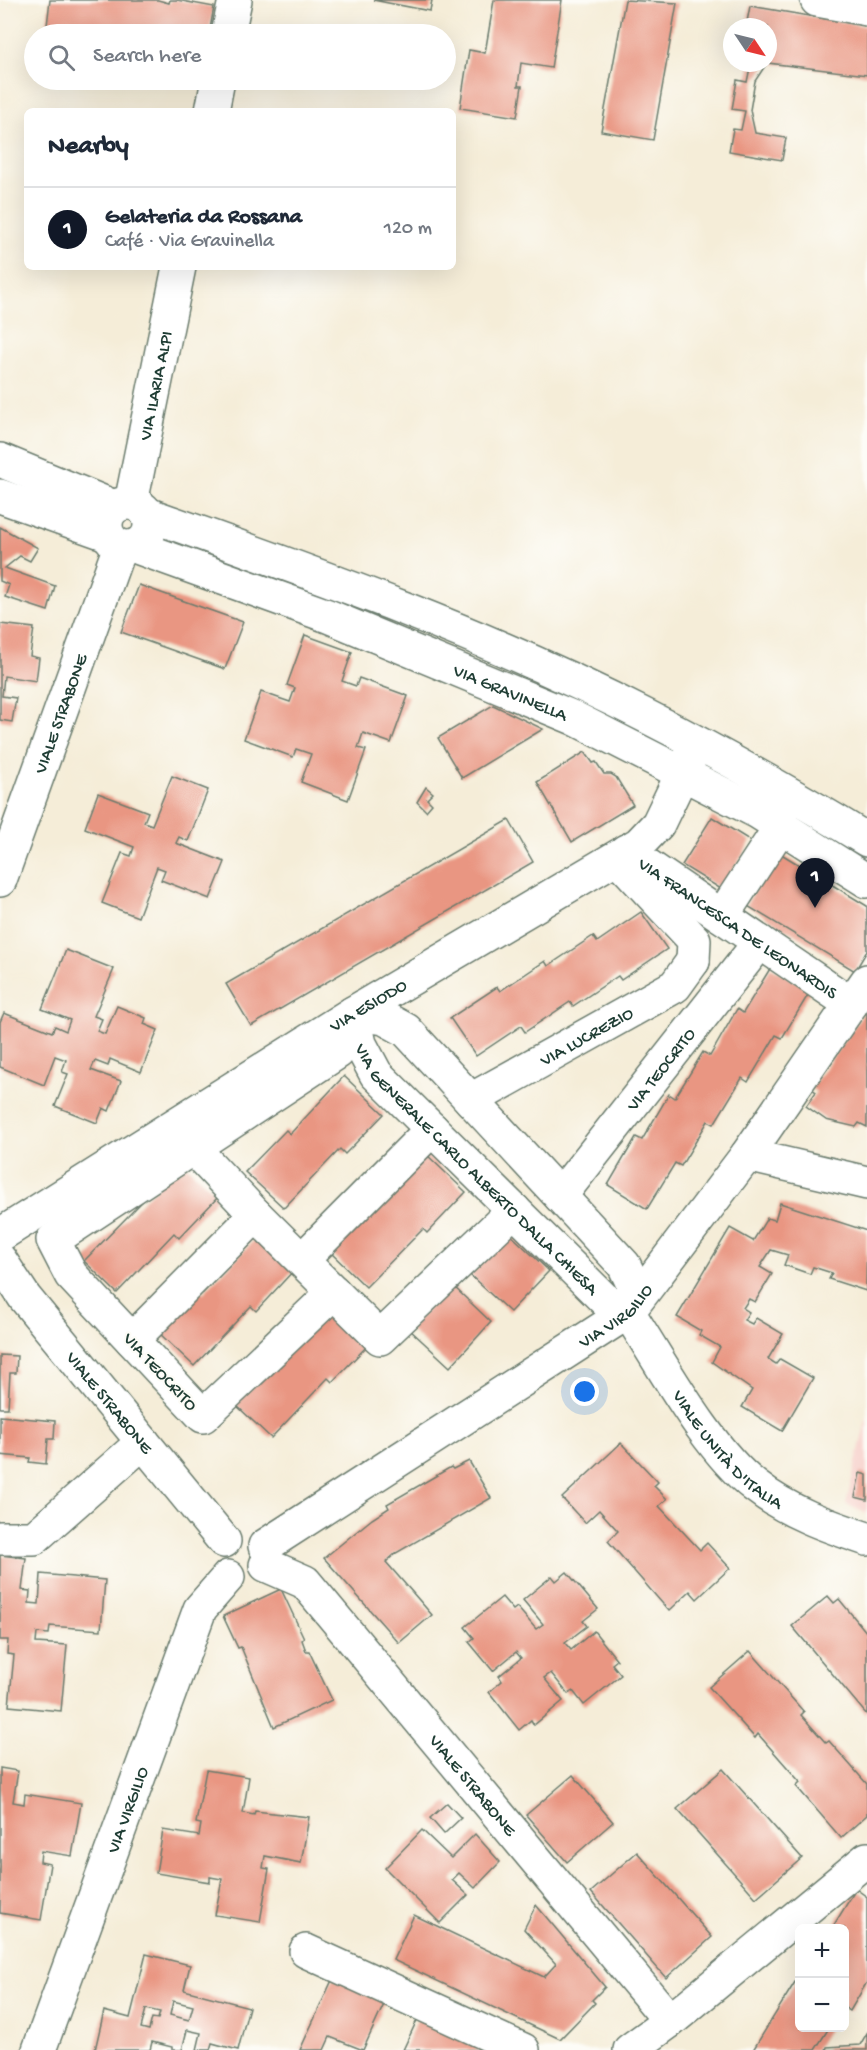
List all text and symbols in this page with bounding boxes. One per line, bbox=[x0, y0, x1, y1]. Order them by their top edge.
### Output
north arrow bbox=[723, 18, 777, 72]
search box bbox=[24, 24, 456, 90]
icon: search bbox=[45, 41, 78, 74]
text: Search here bbox=[93, 44, 201, 70]
text: Nearby bbox=[48, 132, 129, 163]
text: Gelateria da Rossana bbox=[105, 205, 302, 231]
text: 1 bbox=[63, 218, 72, 241]
text: 120 m bbox=[384, 218, 432, 241]
text: Café · Via Gravinella bbox=[105, 231, 274, 254]
street label: VIA ILARIA ALPI bbox=[136, 329, 179, 443]
street label: VIALE STRABONE bbox=[31, 651, 94, 778]
street label: VIA GRAVINELLA bbox=[449, 661, 571, 728]
street label: VIA FRANCESCA DE LEONARDIS bbox=[633, 854, 841, 1005]
pin: 1 bbox=[796, 858, 834, 908]
street label: VIA ESIODO bbox=[326, 975, 412, 1039]
street label: VIA LUCREZIO bbox=[536, 1003, 638, 1073]
street label: VIA TEOCRITO bbox=[623, 1025, 701, 1117]
street label: VIA GENERALE CARLO ALBERTO DALLA CHIESA bbox=[348, 1040, 603, 1301]
street label: VIA VIRGILIO bbox=[575, 1280, 659, 1354]
street label: VIA TEOCRITO bbox=[117, 1328, 201, 1416]
street label: VIALE STRABONE bbox=[60, 1348, 157, 1459]
your location bbox=[570, 1377, 599, 1406]
street label: VIALE UNITÀ D'ITALIA bbox=[666, 1386, 787, 1516]
street label: VIALE STRABONE bbox=[423, 1730, 520, 1842]
street label: VIA VIRGILIO bbox=[103, 1764, 155, 1857]
map controls bbox=[795, 1924, 849, 2032]
button: + bbox=[795, 1924, 849, 1978]
button: − bbox=[795, 1978, 849, 2032]

